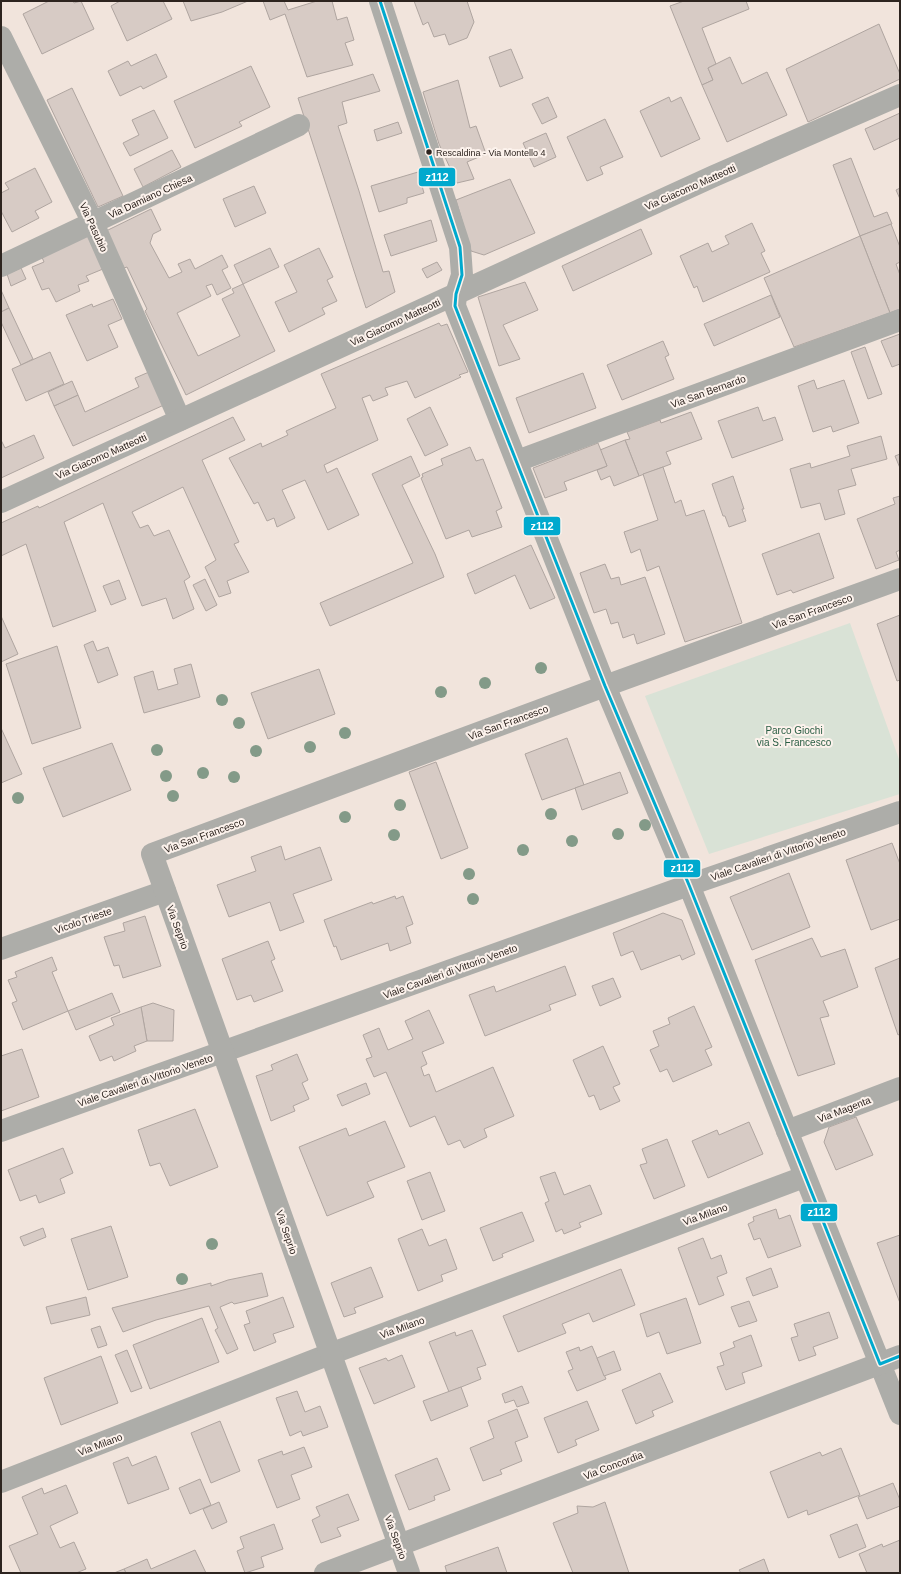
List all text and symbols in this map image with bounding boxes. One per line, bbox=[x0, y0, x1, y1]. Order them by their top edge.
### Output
marker: Rescaldina - Via Montello 4 bbox=[424, 147, 434, 157]
place label: Rescaldina - Via Montello 4 bbox=[436, 148, 545, 158]
street label: Via Giacomo Matteotti bbox=[643, 162, 737, 212]
line badge: z112 bbox=[418, 167, 456, 187]
text: z112 bbox=[425, 171, 449, 183]
street label: Via Damiano Chiesa bbox=[107, 172, 194, 221]
street label: Via Pasubio bbox=[77, 201, 110, 254]
street label: Via Giacomo Matteotti bbox=[348, 297, 442, 348]
street label: Via San Bernardo bbox=[669, 373, 747, 410]
street label: Via Giacomo Matteotti bbox=[54, 431, 148, 481]
line badge: z112 bbox=[523, 516, 561, 536]
text: z112 bbox=[530, 520, 554, 532]
street label: Via San Francesco bbox=[771, 592, 854, 631]
street label: Via San Francesco bbox=[467, 703, 550, 742]
park label: Parco Giochi via S. Francesco bbox=[757, 725, 832, 748]
street label: Via San Francesco bbox=[163, 816, 246, 855]
street label: Viale Cavalieri di Vittorio Veneto bbox=[709, 826, 847, 883]
line badge: z112 bbox=[663, 859, 701, 878]
text: z112 bbox=[670, 862, 694, 874]
street label: Via Seprio bbox=[165, 904, 191, 951]
street label: Vicolo Trieste bbox=[53, 905, 114, 936]
street label: Viale Cavalieri di Vittorio Veneto bbox=[382, 942, 519, 1001]
street label: Viale Cavalieri di Vittorio Veneto bbox=[76, 1052, 214, 1109]
street label: Via Magenta bbox=[816, 1094, 873, 1125]
street label: Via Milano bbox=[681, 1201, 729, 1228]
line badge: z112 bbox=[800, 1203, 838, 1222]
text: z112 bbox=[807, 1206, 831, 1218]
street label: Via Seprio bbox=[274, 1209, 299, 1256]
street label: Via Milano bbox=[378, 1314, 426, 1341]
street label: Via Milano bbox=[76, 1431, 124, 1458]
street label: Via Concordia bbox=[582, 1449, 645, 1482]
street label: Via Seprio bbox=[383, 1514, 409, 1561]

